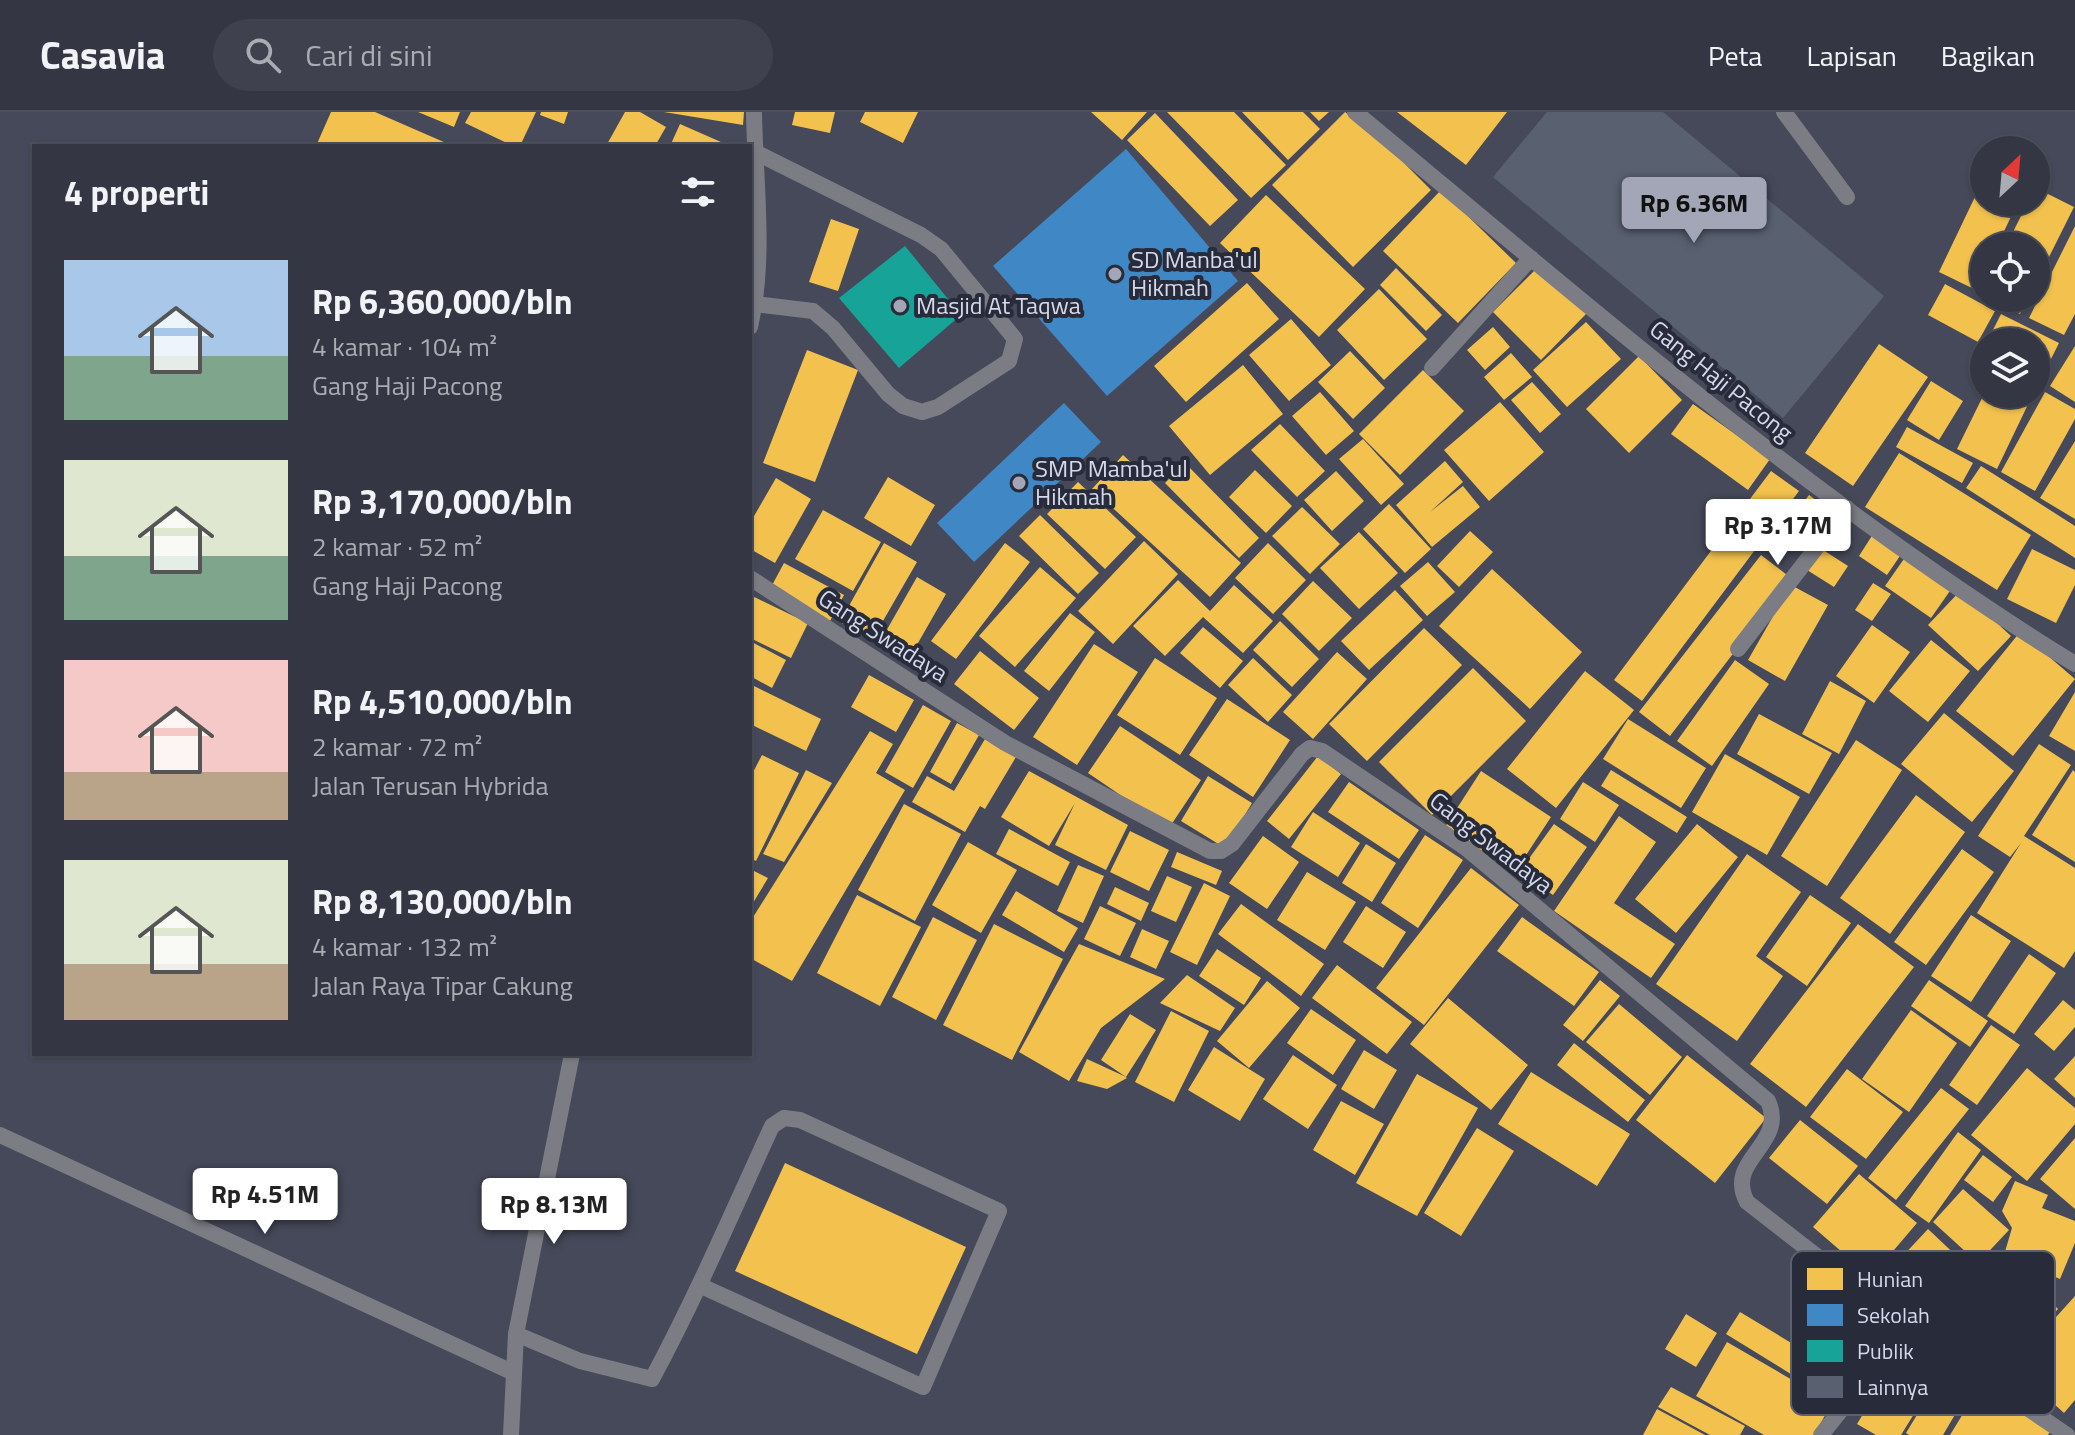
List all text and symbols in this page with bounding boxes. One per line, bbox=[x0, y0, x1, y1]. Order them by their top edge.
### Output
search box bbox=[213, 19, 773, 91]
text: Casavia bbox=[40, 26, 165, 84]
text: Cari di sini bbox=[305, 32, 432, 78]
icon: search bbox=[241, 33, 285, 77]
text: Peta bbox=[1708, 34, 1762, 77]
text: Lapisan bbox=[1806, 34, 1897, 77]
text: Bagikan bbox=[1941, 34, 2035, 77]
north arrow bbox=[1970, 136, 2050, 216]
map controls bbox=[1970, 136, 2050, 408]
text: 4 properti bbox=[64, 166, 209, 218]
icon: filters bbox=[676, 170, 720, 214]
pin: Rp 6.36M bbox=[1611, 177, 1777, 245]
text: Rp 6.36M bbox=[1640, 183, 1748, 222]
button: locate bbox=[1970, 232, 2050, 312]
place label: SD Manba'ul Hikmah bbox=[1131, 241, 1258, 305]
marker: SD Manba'ul Hikmah bbox=[1106, 265, 1124, 283]
text: Rp 6,360,000/bln bbox=[312, 275, 573, 327]
place label: Masjid At Taqwa bbox=[916, 287, 1081, 323]
icon: home bbox=[128, 292, 224, 388]
marker: Masjid At Taqwa bbox=[891, 297, 909, 315]
street label: Gang Haji Pacong bbox=[1642, 311, 1801, 449]
text: 4 kamar · 104 m² bbox=[312, 327, 497, 366]
button: layers bbox=[1970, 328, 2050, 408]
text: Gang Haji Pacong bbox=[312, 366, 502, 405]
place label: SMP Mamba'ul Hikmah bbox=[1035, 450, 1188, 514]
marker: SMP Mamba'ul Hikmah bbox=[1010, 474, 1028, 492]
text: Rp 3,170,000/bln bbox=[312, 475, 573, 527]
icon: home bbox=[128, 492, 224, 588]
pin: Rp 3.17M bbox=[1695, 499, 1861, 567]
text: Rp 3.17M bbox=[1724, 505, 1832, 544]
text: 2 kamar · 52 m² bbox=[312, 527, 482, 566]
text: Gang Haji Pacong bbox=[312, 566, 502, 605]
street label: Gang Swadaya bbox=[812, 580, 956, 691]
text: Rp 4,510,000/bln bbox=[312, 675, 573, 727]
icon: home bbox=[128, 692, 224, 788]
text: 2 kamar · 72 m² bbox=[312, 727, 482, 766]
text: Jalan Terusan Hybrida bbox=[312, 766, 549, 805]
street label: Gang Swadaya bbox=[1422, 782, 1561, 902]
text: Rp 8,130,000/bln bbox=[312, 875, 573, 927]
icon: home bbox=[128, 892, 224, 988]
text: 4 kamar · 132 m² bbox=[312, 927, 497, 966]
text: Jalan Raya Tipar Cakung bbox=[312, 966, 573, 1005]
pin: Rp 4.51M bbox=[182, 1168, 348, 1236]
text: Rp 4.51M bbox=[211, 1174, 319, 1213]
pin: Rp 8.13M bbox=[471, 1178, 637, 1246]
text: Rp 8.13M bbox=[500, 1184, 608, 1223]
legend bbox=[1791, 1251, 2055, 1415]
text: Hunian bbox=[1857, 1262, 1923, 1296]
text: Sekolah bbox=[1857, 1298, 1930, 1332]
text: Publik bbox=[1857, 1334, 1914, 1368]
text: Lainnya bbox=[1857, 1370, 1928, 1404]

